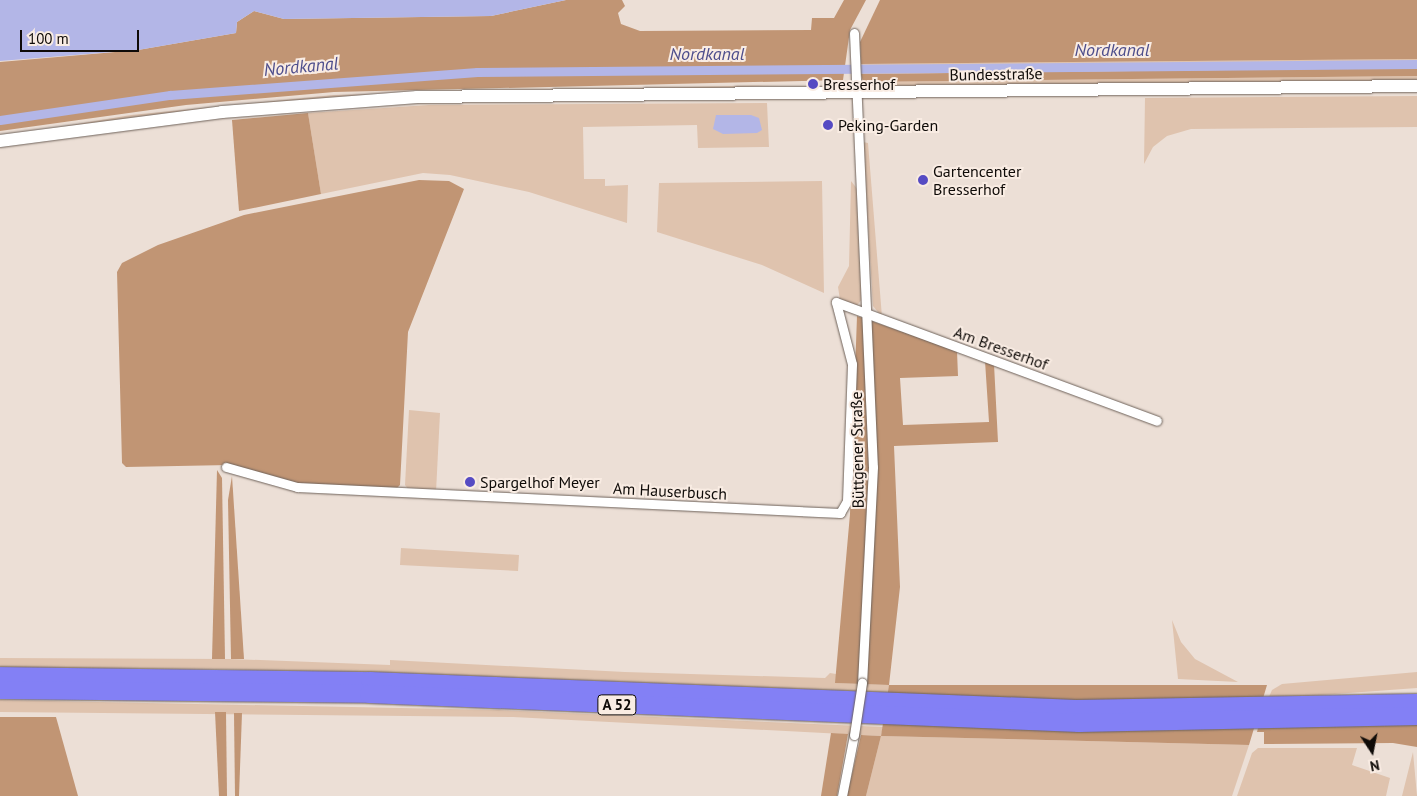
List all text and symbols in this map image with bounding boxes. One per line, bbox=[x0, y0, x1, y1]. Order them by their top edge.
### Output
scale bar bbox=[22, 20, 141, 52]
text: 100 m bbox=[28, 29, 69, 48]
water label: Nordkanal bbox=[1075, 39, 1149, 61]
water label: Nordkanal bbox=[670, 43, 744, 65]
water label: Nordkanal bbox=[263, 53, 339, 81]
street label: Bundesstraße bbox=[949, 64, 1043, 84]
place label: Bresserhof bbox=[823, 74, 895, 94]
marker: Bresserhof bbox=[807, 78, 819, 90]
place label: Peking-Garden bbox=[838, 115, 938, 135]
marker: Peking-Garden bbox=[822, 119, 834, 131]
place label: Gartencenter Bresserhof bbox=[933, 161, 1021, 199]
marker: Gartencenter Bresserhof bbox=[917, 174, 929, 186]
street label: Am Bresserhof bbox=[951, 322, 1051, 374]
street label: Büttgener Straße bbox=[846, 391, 868, 509]
place label: Spargelhof Meyer bbox=[480, 472, 600, 492]
marker: Spargelhof Meyer bbox=[464, 476, 476, 488]
street label: Am Hauserbusch bbox=[612, 478, 728, 504]
road number: A 52 bbox=[597, 692, 637, 718]
north arrow bbox=[1347, 726, 1397, 776]
text: N bbox=[1369, 756, 1381, 775]

